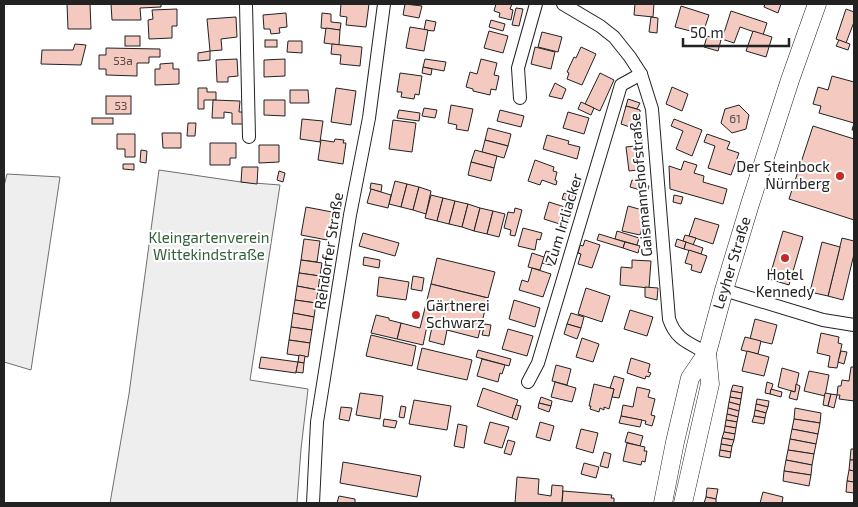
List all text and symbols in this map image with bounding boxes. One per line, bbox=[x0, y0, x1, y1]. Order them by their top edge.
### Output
scale bar bbox=[683, 15, 789, 47]
text: 50 m bbox=[690, 23, 724, 41]
house number: 53a bbox=[113, 53, 133, 67]
house number: 53 bbox=[114, 98, 128, 112]
house number: 61 bbox=[729, 111, 741, 125]
street label: Gaismannshofstraße bbox=[625, 113, 655, 258]
place label: Der Steinbock Nürnberg bbox=[736, 157, 831, 192]
marker: Der Steinbock Nürnberg bbox=[834, 170, 846, 182]
street label: Zum Irrliacker bbox=[541, 171, 585, 267]
street label: Rehdorfer Straße bbox=[310, 191, 346, 311]
street label: Leyher Straße bbox=[708, 214, 754, 311]
park label: Kleingartenverein Wittekindstraße bbox=[148, 228, 270, 263]
marker: Hotel Kennedy bbox=[779, 252, 791, 264]
place label: Hotel Kennedy bbox=[756, 265, 814, 300]
place label: Gärtnerei Schwarz bbox=[426, 296, 490, 331]
marker: Gärtnerei Schwarz bbox=[410, 309, 422, 321]

